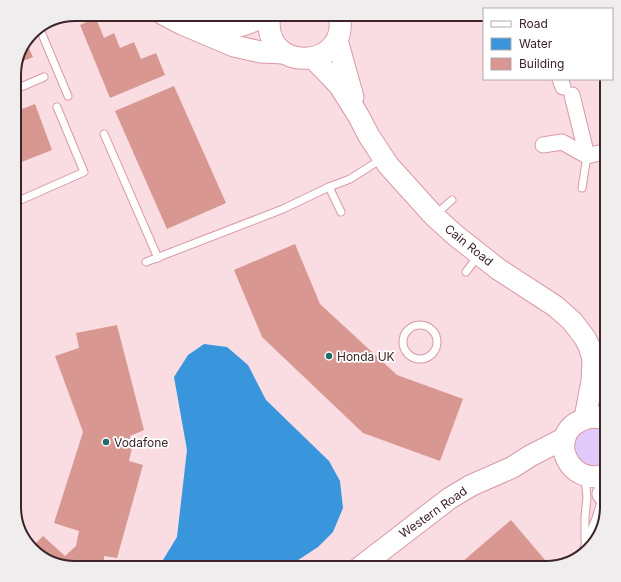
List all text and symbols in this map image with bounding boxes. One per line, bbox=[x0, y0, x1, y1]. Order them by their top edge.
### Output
legend bbox=[483, 8, 613, 80]
text: Road bbox=[519, 16, 548, 31]
text: Water bbox=[519, 36, 553, 51]
text: Building bbox=[519, 56, 564, 71]
street label: Cain Road bbox=[442, 221, 496, 269]
place label: Honda UK bbox=[337, 349, 395, 364]
marker: Honda UK bbox=[324, 351, 334, 361]
place label: Vodafone bbox=[114, 435, 168, 450]
marker: Vodafone bbox=[101, 437, 111, 447]
street label: Western Road bbox=[396, 483, 470, 541]

